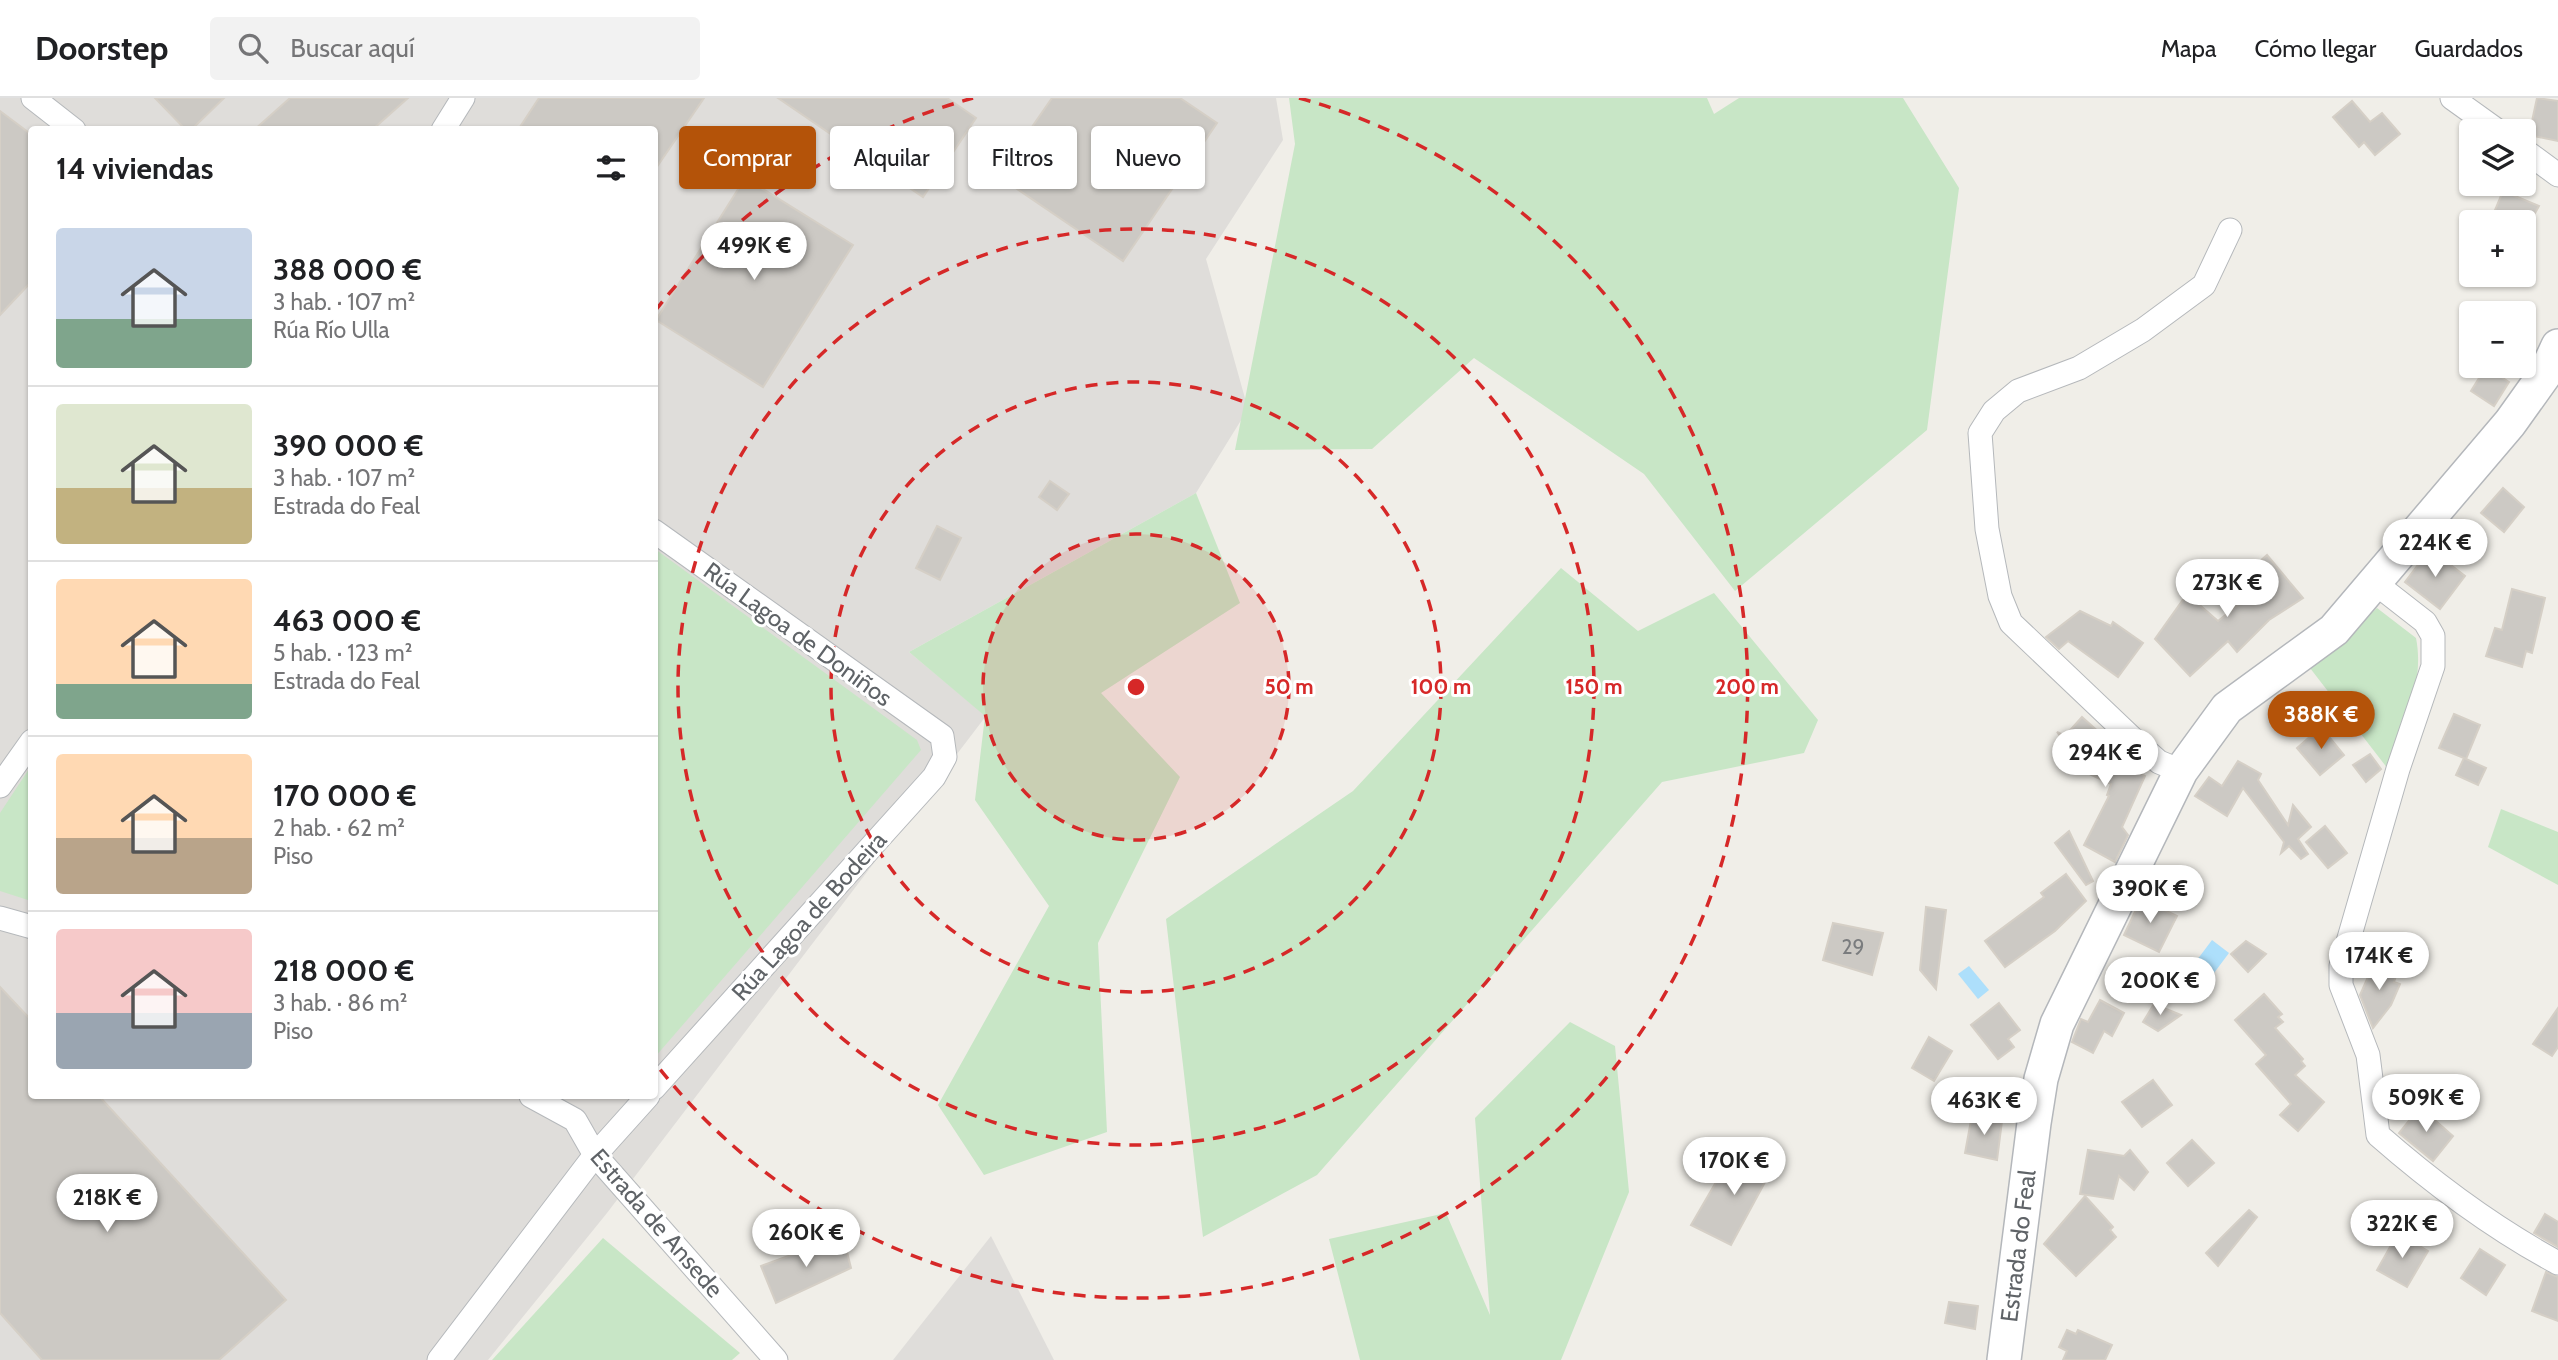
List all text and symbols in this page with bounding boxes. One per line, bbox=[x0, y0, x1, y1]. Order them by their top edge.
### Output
search box bbox=[210, 17, 700, 80]
text: Doorstep bbox=[35, 28, 168, 68]
icon: search bbox=[234, 29, 272, 67]
text: Buscar aquí bbox=[290, 32, 415, 64]
text: Mapa bbox=[2161, 34, 2217, 63]
text: Cómo llegar bbox=[2255, 34, 2376, 63]
text: Guardados bbox=[2414, 34, 2523, 63]
map controls bbox=[2459, 119, 2536, 378]
button: layers bbox=[2459, 119, 2536, 196]
chip: Comprar bbox=[679, 126, 816, 189]
chip: Alquilar bbox=[830, 126, 954, 189]
chip: Filtros bbox=[968, 126, 1077, 189]
chip: Nuevo bbox=[1091, 126, 1205, 189]
icon: filters bbox=[592, 149, 630, 187]
text: 14 viviendas bbox=[56, 150, 213, 187]
button: + bbox=[2459, 210, 2536, 287]
pin: 499K € bbox=[697, 222, 811, 282]
text: 499K € bbox=[717, 231, 791, 259]
text: 388 000 € bbox=[273, 251, 422, 288]
icon: home bbox=[112, 256, 196, 340]
text: 3 hab. · 107 m² bbox=[273, 288, 415, 316]
button: − bbox=[2459, 301, 2536, 378]
text: Rúa Río Ulla bbox=[273, 316, 390, 344]
text: 390 000 € bbox=[273, 427, 423, 464]
icon: home bbox=[112, 432, 196, 516]
text: 3 hab. · 107 m² bbox=[273, 464, 415, 492]
text: Estrada do Feal bbox=[273, 492, 420, 520]
pin: 224K € bbox=[2378, 519, 2492, 579]
text: 224K € bbox=[2399, 528, 2471, 556]
street label: Rúa Lagoa de Doniños bbox=[698, 556, 898, 712]
pin: 273K € bbox=[2170, 560, 2284, 619]
text: 273K € bbox=[2192, 568, 2262, 596]
text: 463 000 € bbox=[273, 602, 421, 639]
icon: home bbox=[112, 607, 196, 691]
text: 5 hab. · 123 m² bbox=[273, 639, 412, 667]
text: Estrada do Feal bbox=[273, 667, 420, 695]
text: 50 m bbox=[1264, 674, 1314, 699]
text: 100 m bbox=[1411, 674, 1471, 699]
text: 150 m bbox=[1566, 674, 1622, 699]
text: 200 m bbox=[1715, 674, 1779, 699]
centre of rings bbox=[1124, 675, 1148, 699]
pin: 388K € bbox=[2264, 692, 2378, 751]
text: 388K € bbox=[2284, 700, 2358, 728]
pin: 294K € bbox=[2048, 730, 2162, 789]
text: 294K € bbox=[2068, 738, 2142, 766]
text: 170 000 € bbox=[273, 777, 417, 814]
icon: home bbox=[112, 782, 196, 866]
text: 2 hab. · 62 m² bbox=[273, 814, 405, 842]
street label: Rúa Lagoa de Bodeira bbox=[725, 825, 893, 1007]
text: Piso bbox=[273, 842, 313, 870]
pin: 390K € bbox=[2093, 866, 2207, 925]
text: 390K € bbox=[2112, 874, 2188, 902]
pin: 174K € bbox=[2322, 932, 2436, 992]
house number: 29 bbox=[1842, 934, 1864, 959]
text: 174K € bbox=[2345, 941, 2413, 969]
text: 218 000 € bbox=[273, 952, 414, 989]
icon: home bbox=[112, 957, 196, 1041]
pin: 200K € bbox=[2103, 958, 2217, 1017]
text: 200K € bbox=[2121, 966, 2199, 994]
text: 3 hab. · 86 m² bbox=[273, 989, 407, 1017]
text: Piso bbox=[273, 1017, 313, 1045]
pin: 509K € bbox=[2369, 1074, 2483, 1134]
pin: 463K € bbox=[1927, 1077, 2041, 1137]
text: 509K € bbox=[2388, 1083, 2464, 1111]
text: 463K € bbox=[1947, 1086, 2021, 1114]
pin: 170K € bbox=[1677, 1138, 1791, 1197]
street label: Estrada de Ansede bbox=[585, 1143, 729, 1303]
text: 170K € bbox=[1699, 1146, 1769, 1174]
street label: Estrada do Feal bbox=[1994, 1168, 2042, 1324]
pin: 218K € bbox=[50, 1174, 164, 1234]
text: 218K € bbox=[73, 1183, 141, 1211]
pin: 322K € bbox=[2345, 1200, 2459, 1260]
text: 322K € bbox=[2366, 1209, 2438, 1237]
pin: 260K € bbox=[749, 1210, 863, 1269]
text: 260K € bbox=[768, 1218, 844, 1246]

